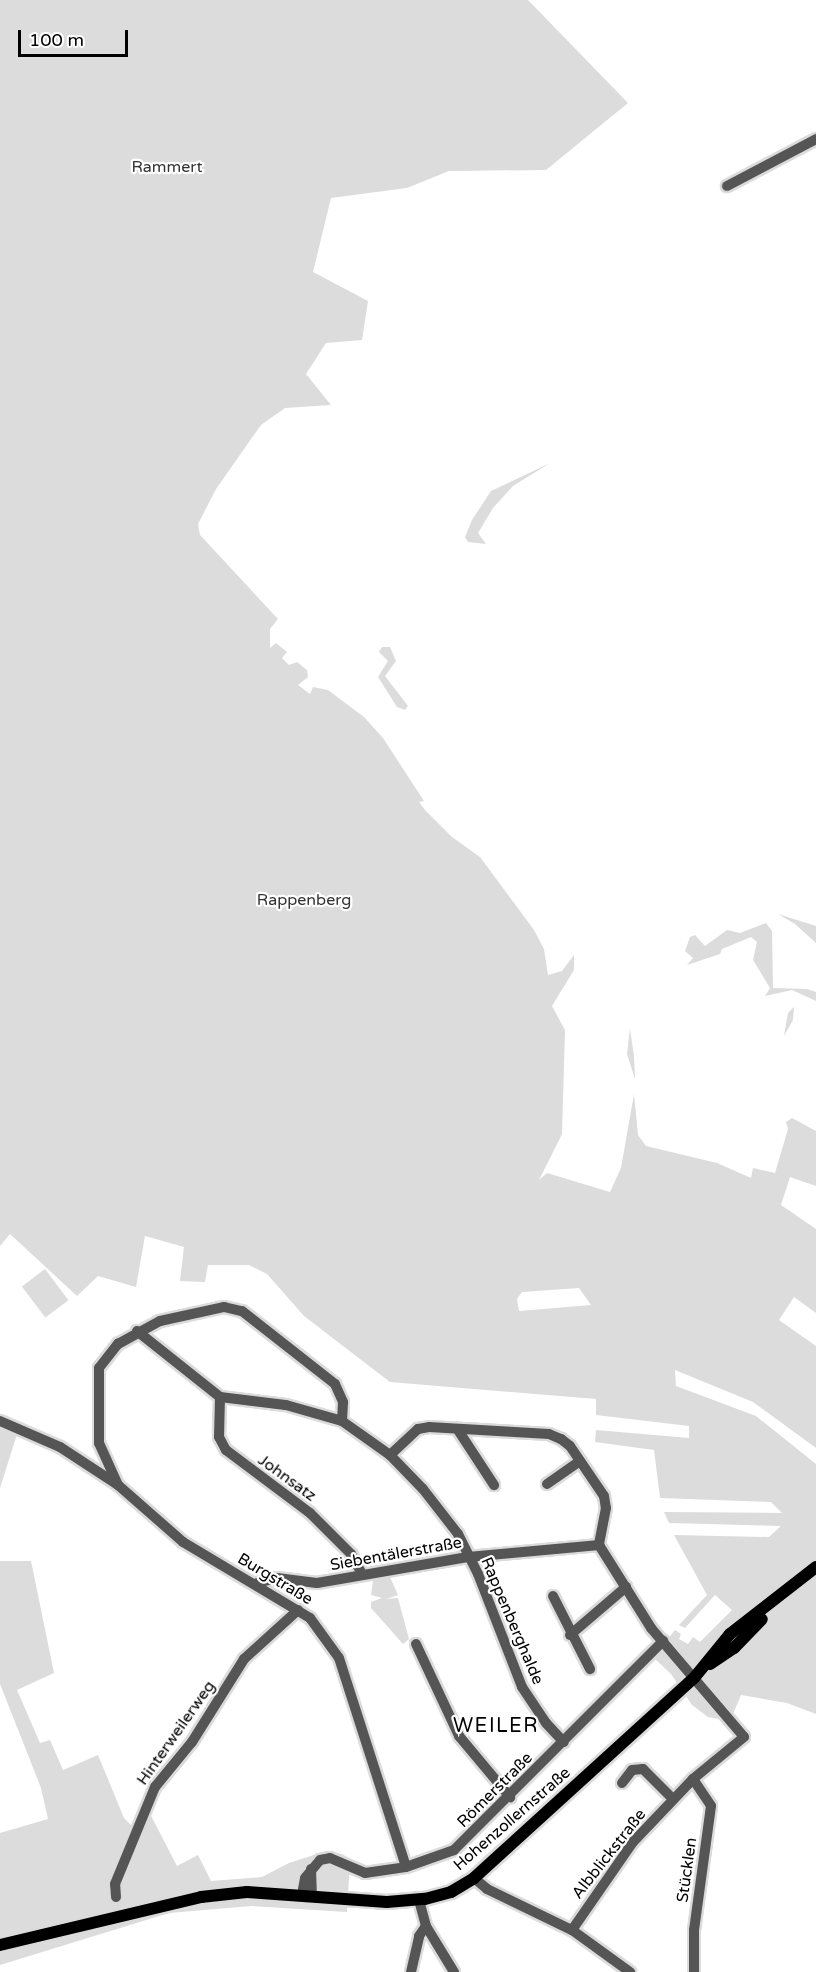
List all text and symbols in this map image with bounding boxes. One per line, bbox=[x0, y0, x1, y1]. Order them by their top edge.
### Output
scale bar bbox=[21, 18, 130, 56]
text: 100 m bbox=[29, 29, 84, 51]
park label: Rammert bbox=[131, 157, 203, 177]
park label: Rappenberg bbox=[257, 890, 351, 910]
street label: Johnsatz bbox=[254, 1450, 320, 1506]
street label: Siebentälerstraße bbox=[329, 1533, 463, 1575]
street label: Burgstraße bbox=[234, 1549, 316, 1609]
street label: Rappenberghalde bbox=[477, 1554, 547, 1688]
street label: Hinterweilerweg bbox=[133, 1677, 219, 1789]
district label: WEILER bbox=[453, 1714, 539, 1738]
street label: Römerstraße bbox=[453, 1748, 537, 1832]
street label: Hohenzollernstraße bbox=[450, 1763, 574, 1875]
street label: Albblickstraße bbox=[568, 1805, 650, 1903]
street label: Stücklen bbox=[673, 1836, 701, 1904]

